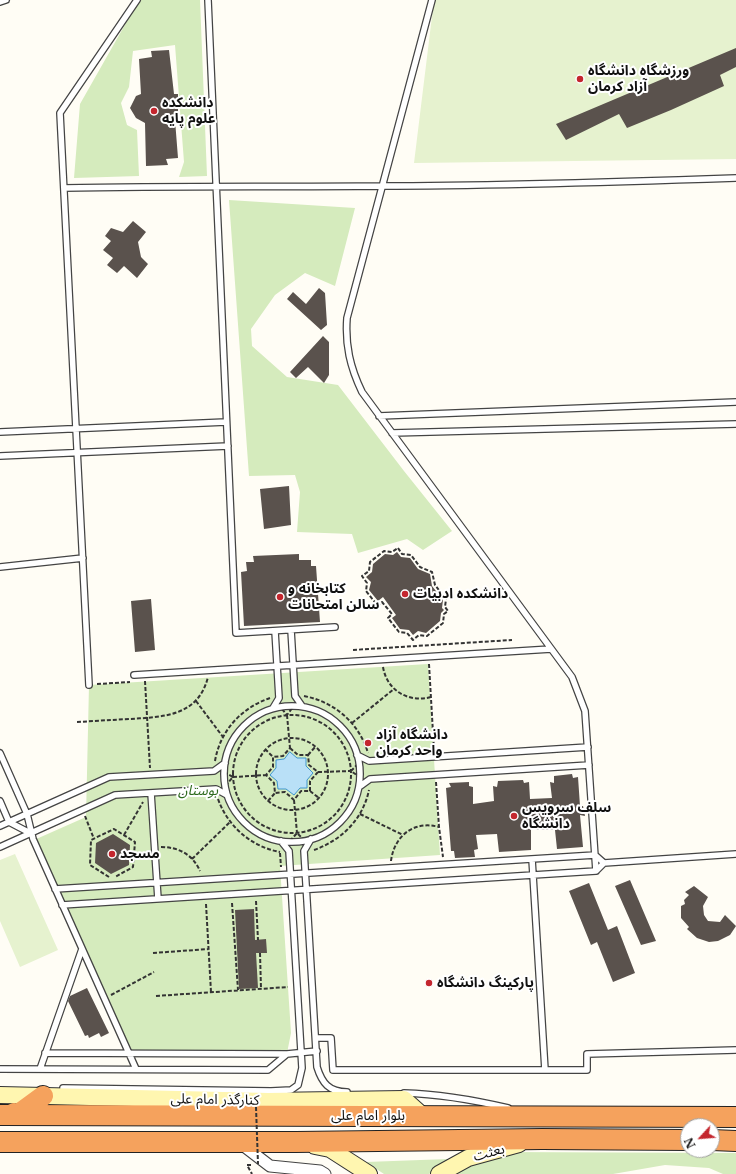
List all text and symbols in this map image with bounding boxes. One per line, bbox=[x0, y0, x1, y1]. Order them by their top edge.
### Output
place label: ورزشگاه دانشگاه آزاد کرمان bbox=[588, 63, 689, 96]
marker: ورزشگاه دانشگاه آزاد کرمان bbox=[575, 74, 585, 84]
place label: دانشکده علوم پایه bbox=[162, 95, 216, 128]
marker: دانشکده علوم پایه bbox=[149, 106, 159, 116]
place label: کتابخانه و سالن امتحانات bbox=[288, 581, 379, 614]
place label: دانشکده ادبیات bbox=[413, 586, 508, 602]
marker: دانشکده ادبیات bbox=[400, 589, 410, 599]
marker: کتابخانه و سالن امتحانات bbox=[275, 592, 285, 602]
place label: دانشگاه آزاد واحد کرمان bbox=[376, 727, 448, 760]
marker: دانشگاه آزاد واحد کرمان bbox=[363, 738, 373, 748]
park label: بوستان bbox=[178, 783, 218, 799]
place label: سلف سرویس دانشگاه bbox=[522, 800, 611, 832]
marker: سلف سرویس دانشگاه bbox=[509, 811, 519, 821]
place label: مسجد bbox=[120, 846, 160, 862]
marker: مسجد bbox=[107, 849, 117, 859]
place label: پارکینگ دانشگاه bbox=[437, 975, 534, 991]
marker: پارکینگ دانشگاه bbox=[424, 978, 434, 988]
street label: کنارگذر امام علی bbox=[171, 1091, 259, 1109]
street label: بلوار امام علی bbox=[331, 1108, 405, 1124]
north arrow bbox=[680, 1118, 720, 1158]
text: N bbox=[682, 1135, 699, 1151]
street label: بعثت bbox=[472, 1141, 506, 1165]

